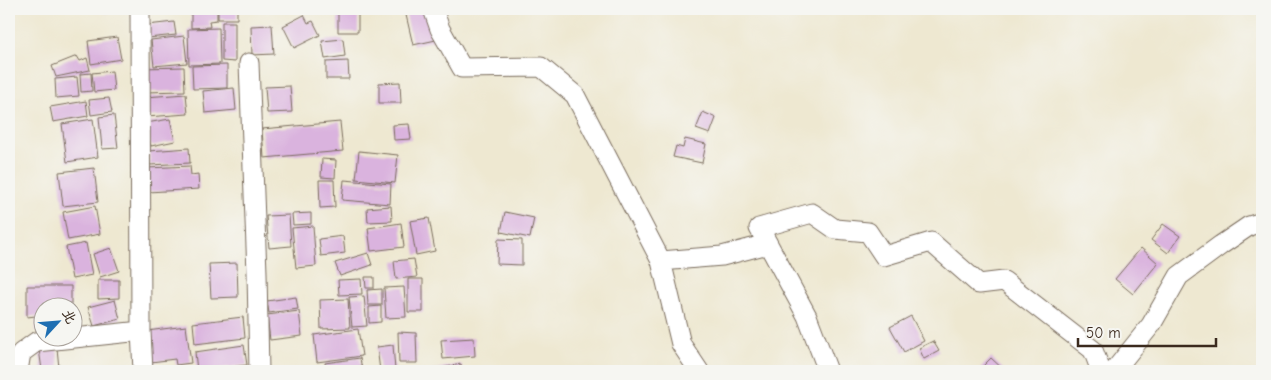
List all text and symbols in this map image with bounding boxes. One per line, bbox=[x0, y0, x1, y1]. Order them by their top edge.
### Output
north arrow bbox=[32, 298, 82, 348]
text: 北 bbox=[59, 307, 80, 327]
scale bar bbox=[1078, 315, 1216, 347]
text: 50 m bbox=[1086, 324, 1121, 342]

